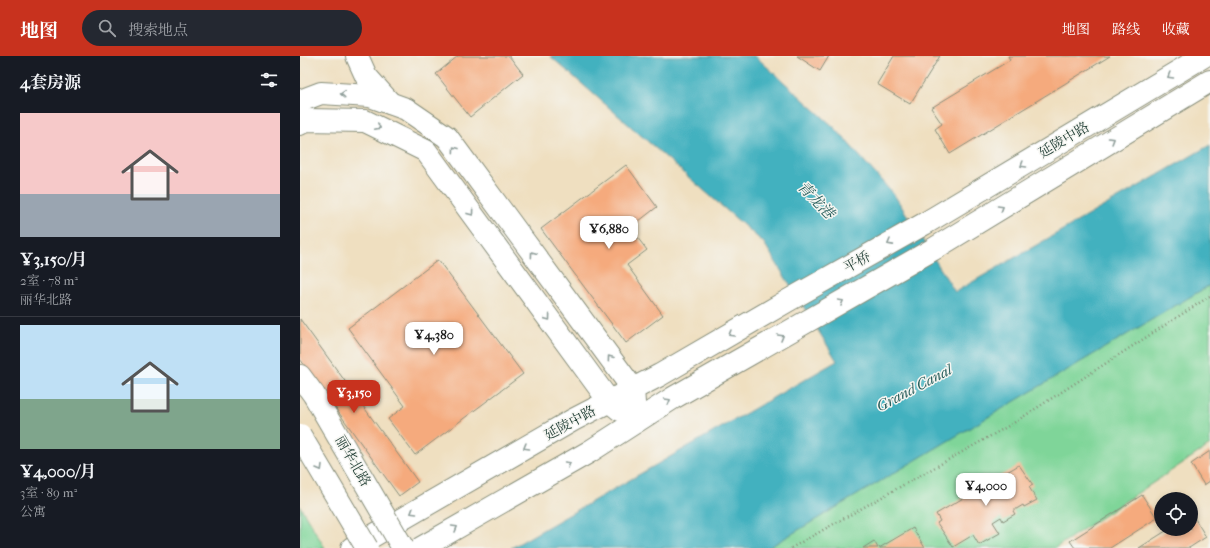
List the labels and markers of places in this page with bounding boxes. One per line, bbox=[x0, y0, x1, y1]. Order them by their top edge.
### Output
pin: ¥6,880 bbox=[576, 216, 642, 250]
pin: ¥4,380 bbox=[401, 322, 467, 356]
pin: ¥3,150 bbox=[321, 380, 387, 414]
pin: ¥4,000 bbox=[953, 473, 1019, 507]

